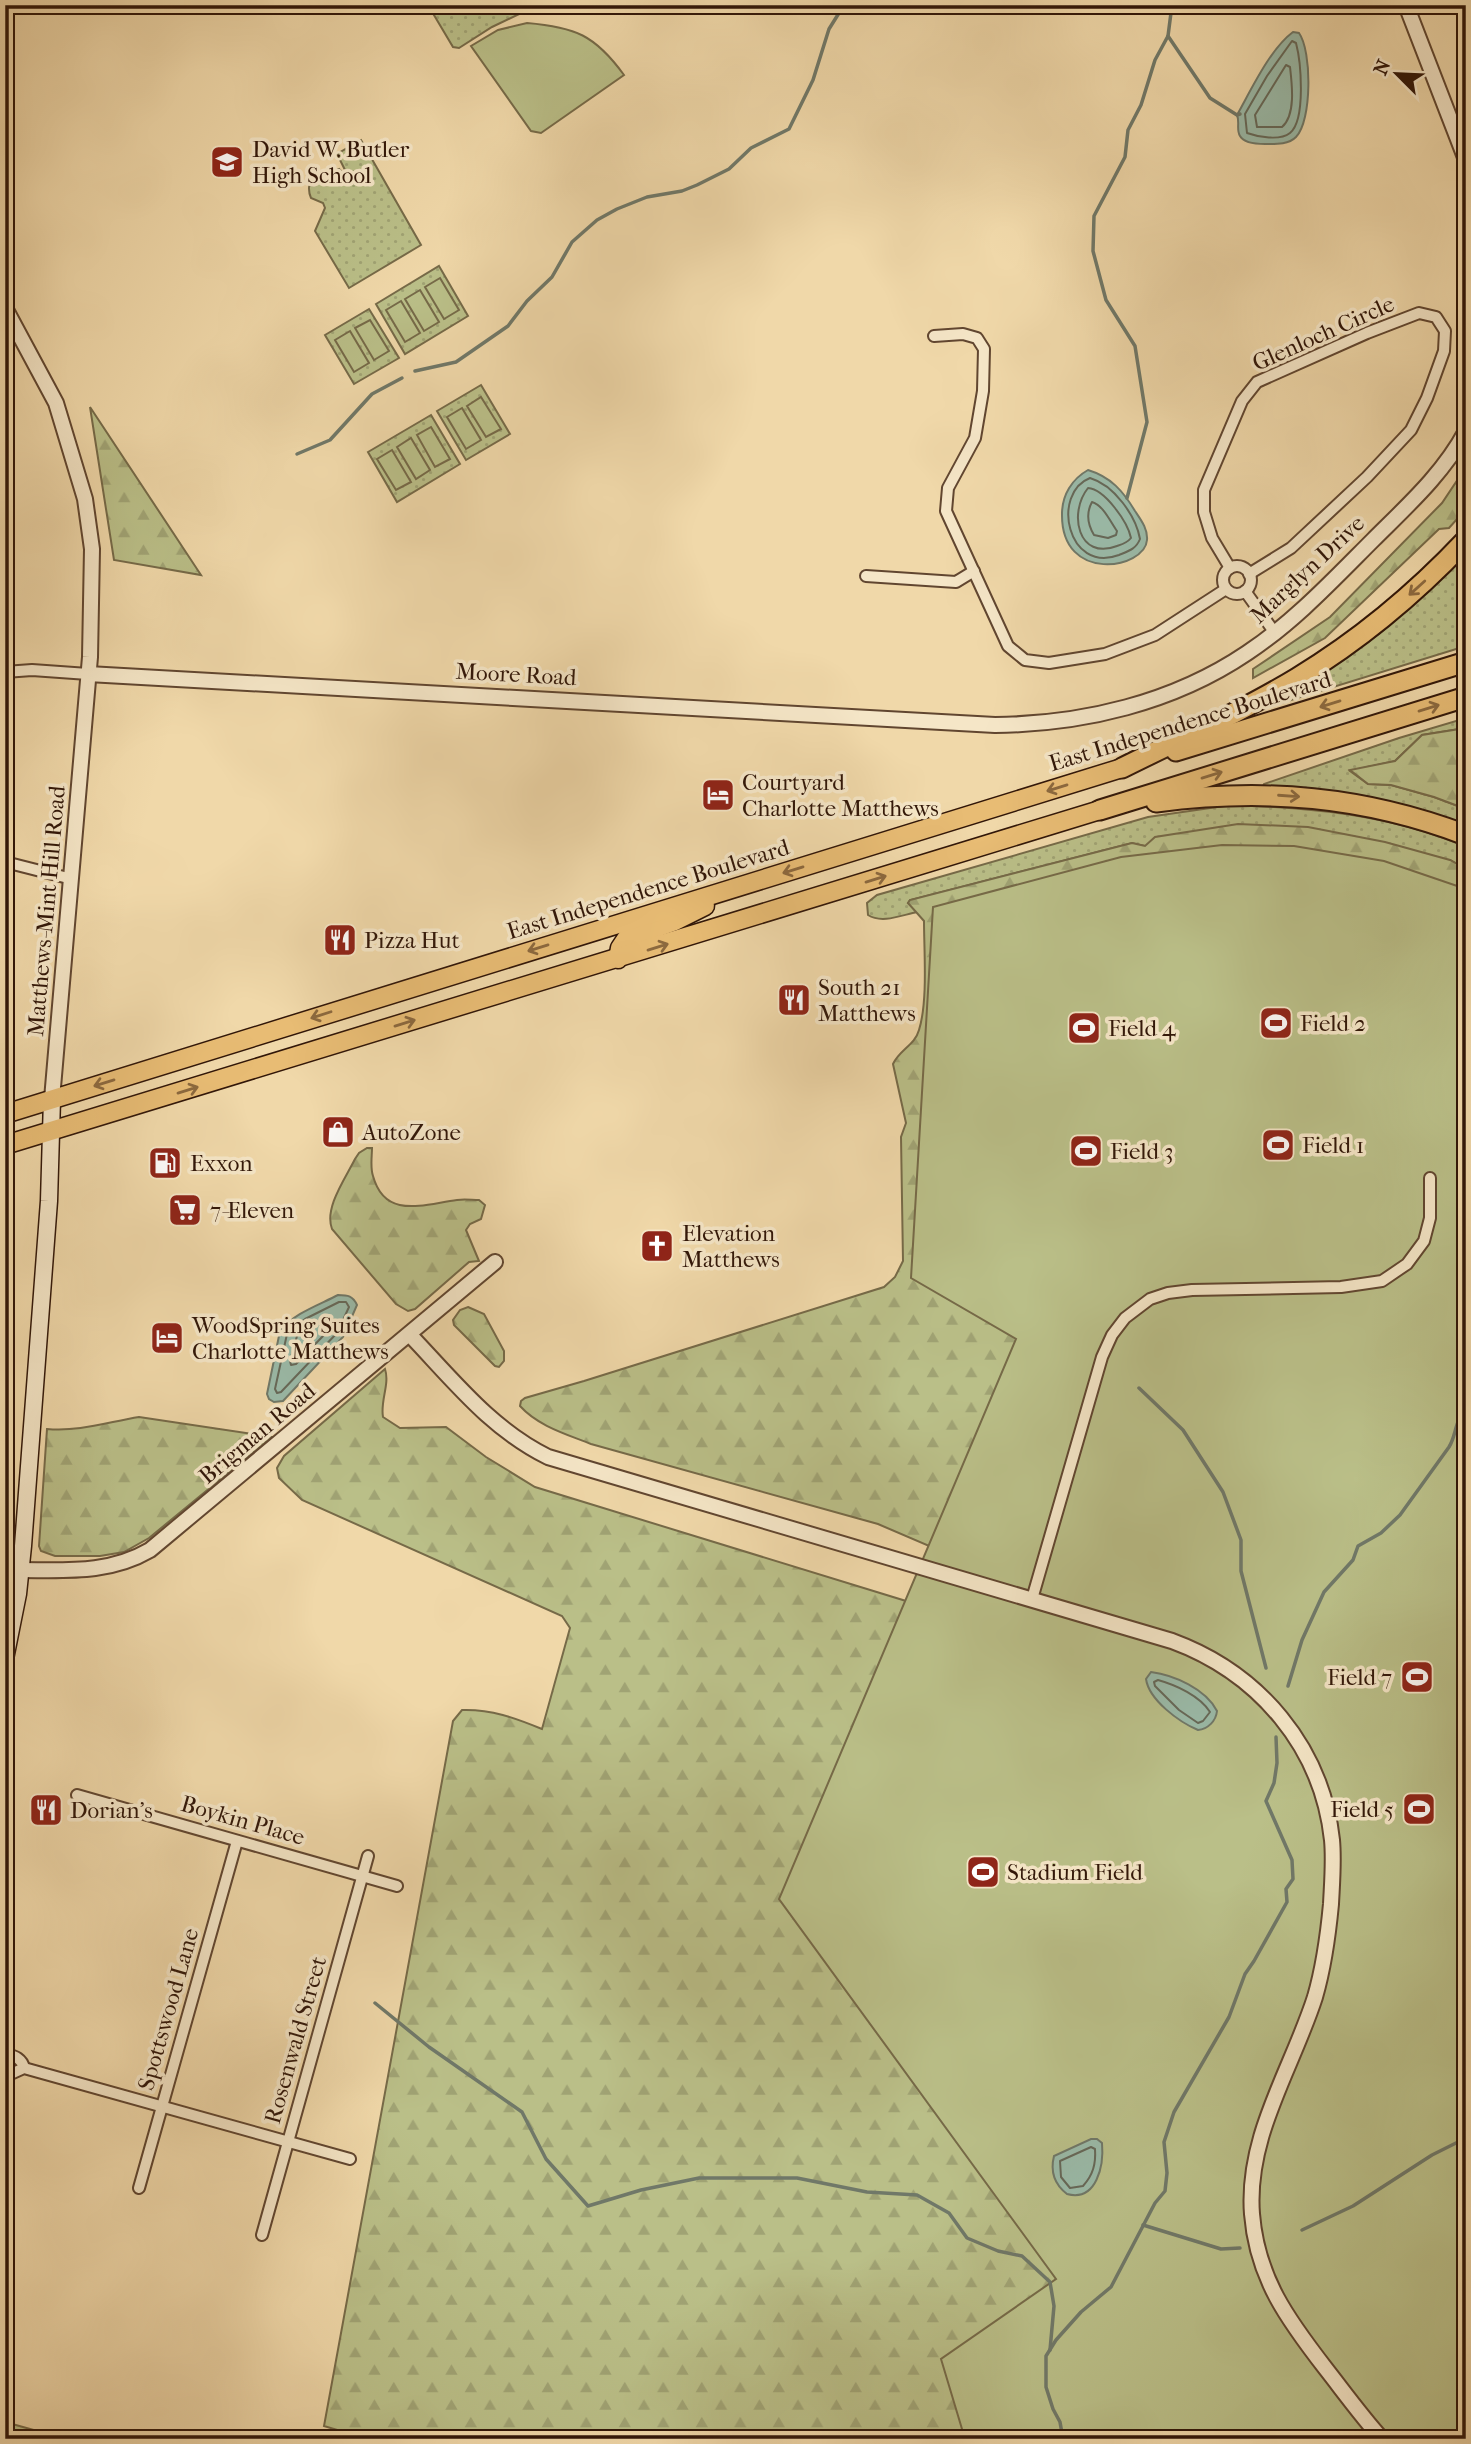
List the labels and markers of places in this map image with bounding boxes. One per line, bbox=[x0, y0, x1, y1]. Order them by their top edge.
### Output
place label: David W. Butler High School bbox=[252, 136, 409, 189]
school or university icon: David W. Butler High School bbox=[208, 143, 246, 181]
place label: Courtyard Charlotte Matthews bbox=[742, 769, 939, 822]
hotel icon: Courtyard Charlotte Matthews bbox=[699, 776, 737, 814]
restaurant icon: Pizza Hut bbox=[321, 921, 359, 959]
place label: Pizza Hut bbox=[364, 927, 460, 954]
place label: South 21 Matthews bbox=[818, 974, 916, 1027]
restaurant icon: South 21 Matthews bbox=[775, 981, 813, 1019]
sports icon: Field 2 bbox=[1257, 1004, 1295, 1042]
sports icon: Field 4 bbox=[1065, 1009, 1103, 1047]
place label: Field 2 bbox=[1300, 1010, 1366, 1037]
place label: Field 4 bbox=[1108, 1015, 1177, 1042]
shop icon: AutoZone bbox=[319, 1113, 357, 1151]
place label: AutoZone bbox=[361, 1119, 461, 1146]
sports icon: Field 1 bbox=[1259, 1126, 1297, 1164]
sports icon: Field 3 bbox=[1067, 1132, 1105, 1170]
place label: Field 1 bbox=[1302, 1132, 1364, 1159]
place label: Field 3 bbox=[1110, 1138, 1173, 1165]
fuel station icon: Exxon bbox=[146, 1144, 184, 1182]
place label: Exxon bbox=[190, 1150, 253, 1177]
supermarket icon: 7-Eleven bbox=[166, 1191, 204, 1229]
place label: 7-Eleven bbox=[210, 1197, 295, 1224]
place label: Elevation Matthews bbox=[682, 1220, 780, 1273]
church icon: Elevation Matthews bbox=[638, 1227, 676, 1265]
place label: WoodSpring Suites Charlotte Matthews bbox=[191, 1312, 389, 1365]
hotel icon: WoodSpring Suites Charlotte Matthews bbox=[148, 1319, 186, 1357]
sports icon: Field 7 bbox=[1398, 1658, 1436, 1696]
place label: Field 7 bbox=[1327, 1664, 1392, 1691]
sports icon: Field 5 bbox=[1400, 1790, 1438, 1828]
restaurant icon: Dorian's bbox=[27, 1791, 65, 1829]
place label: Field 5 bbox=[1330, 1796, 1394, 1823]
place label: Dorian's bbox=[70, 1797, 153, 1824]
sports icon: Stadium Field bbox=[964, 1853, 1002, 1891]
place label: Stadium Field bbox=[1007, 1859, 1143, 1886]

